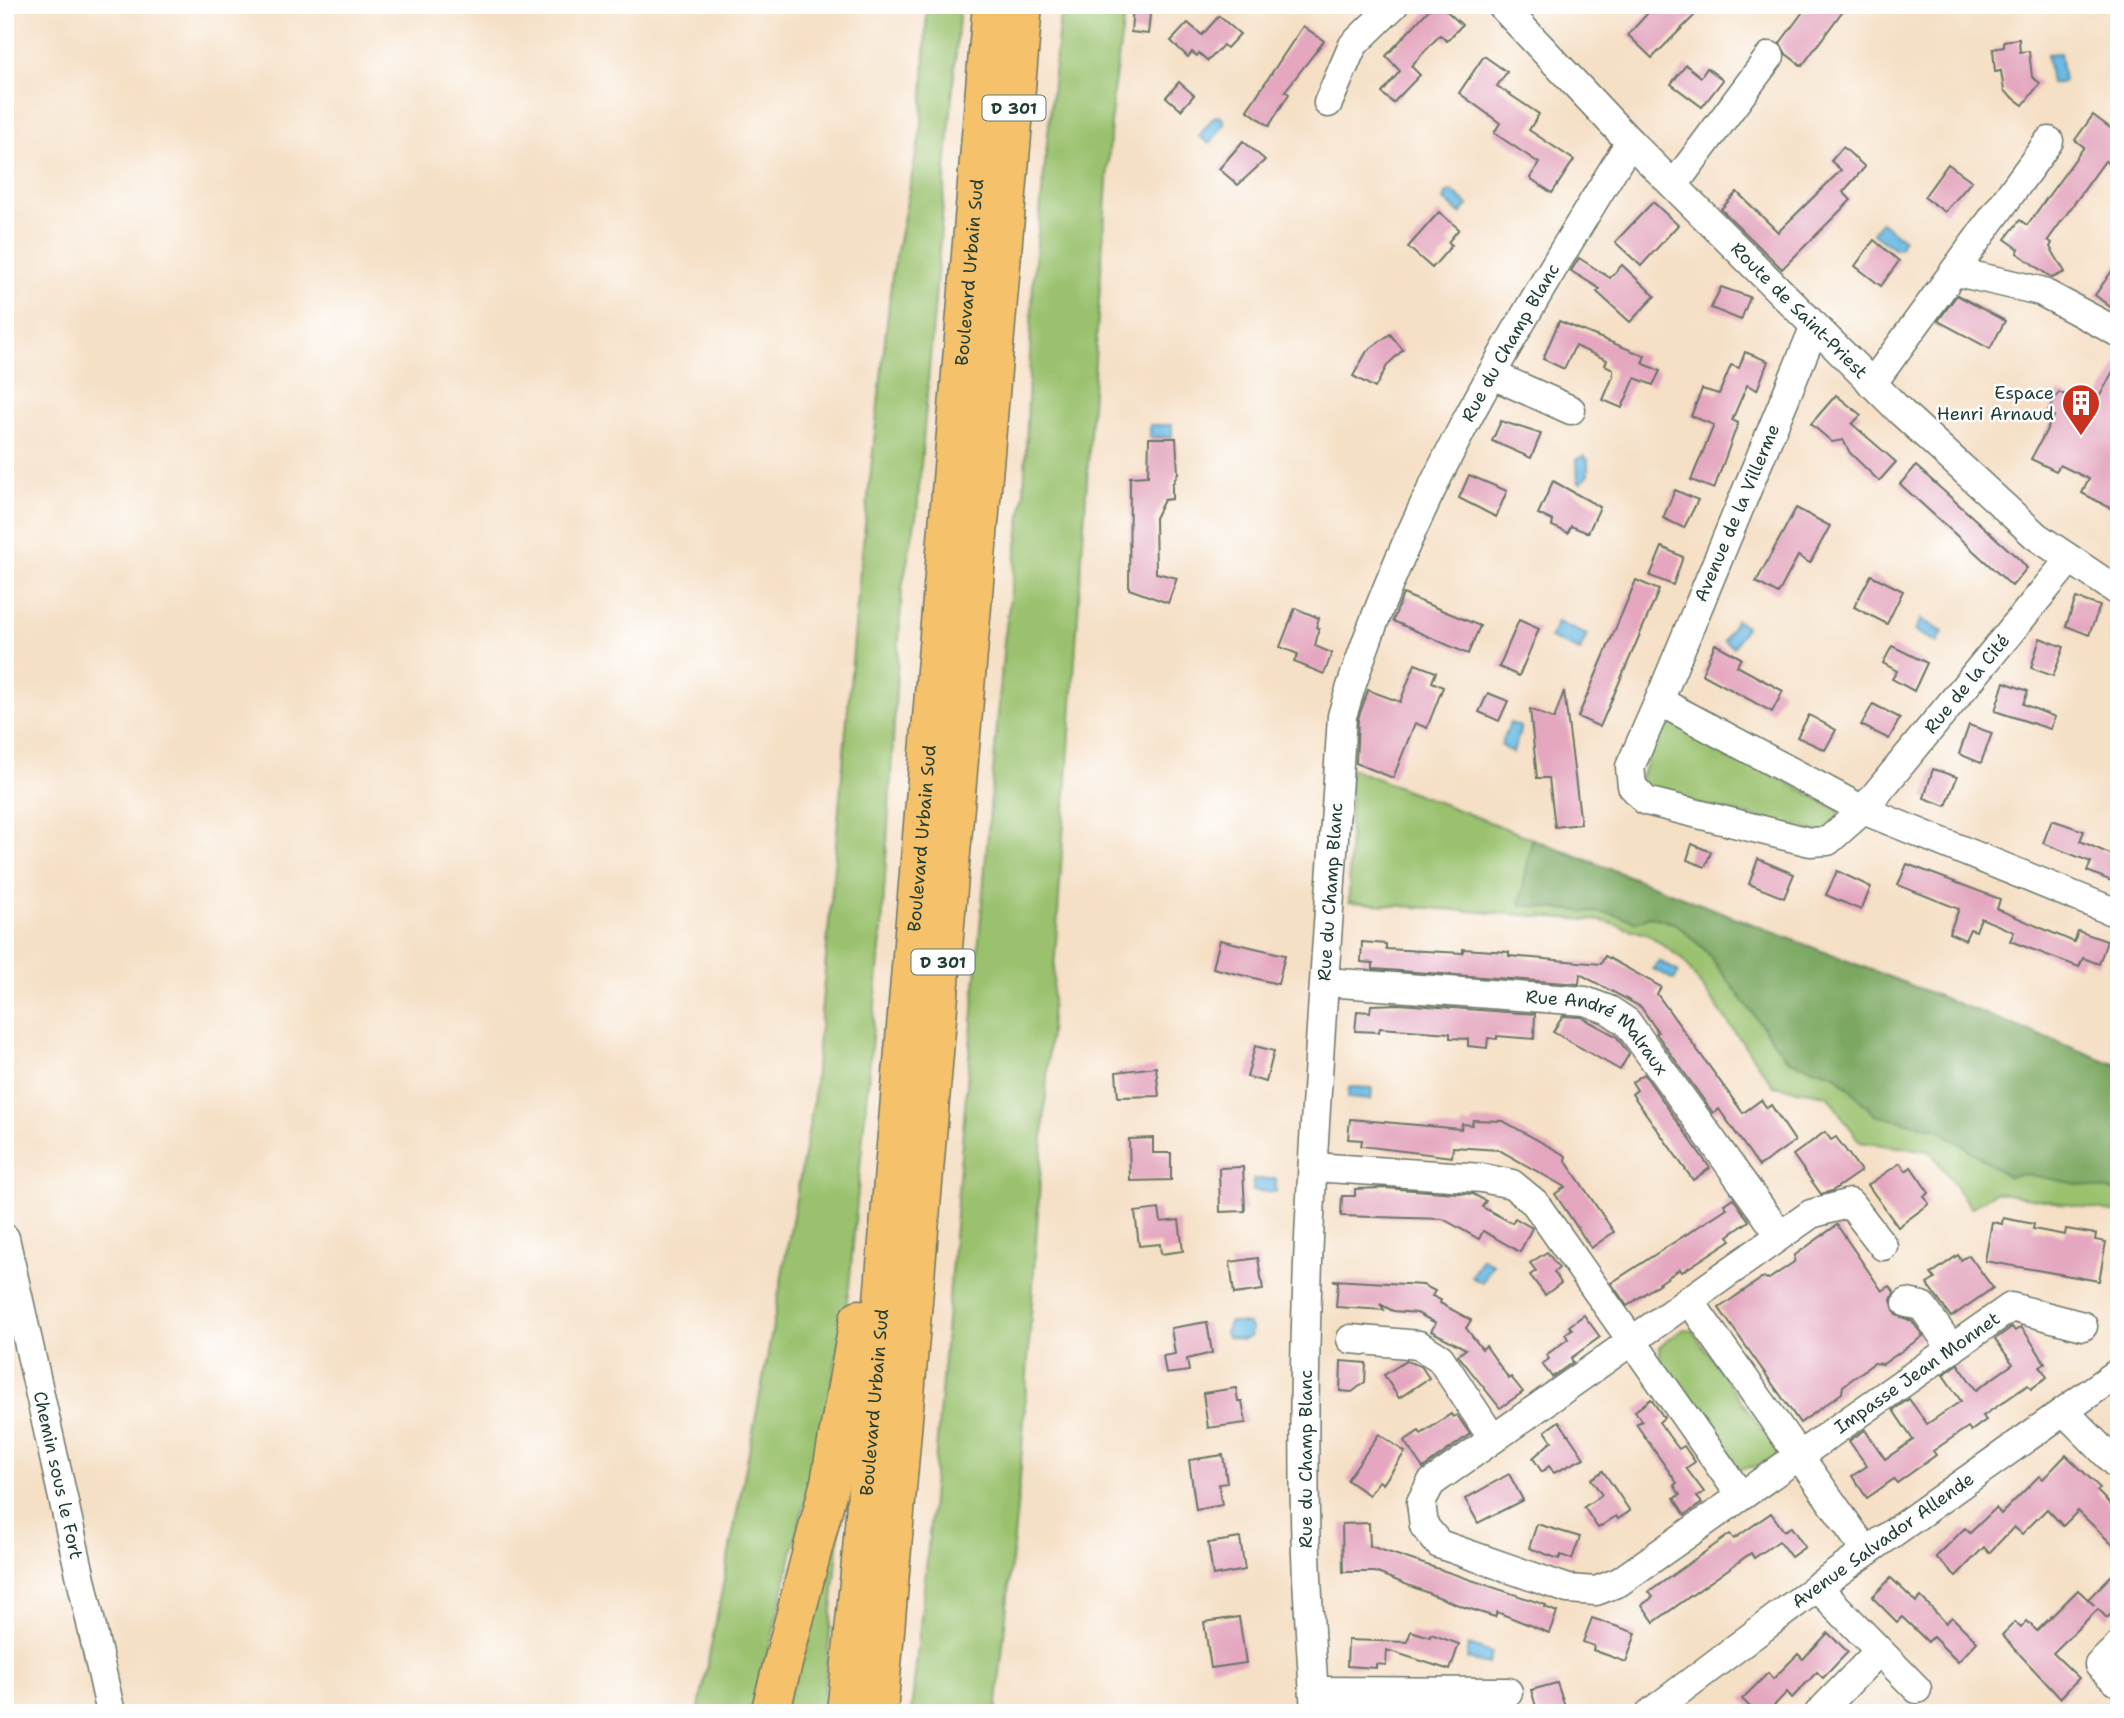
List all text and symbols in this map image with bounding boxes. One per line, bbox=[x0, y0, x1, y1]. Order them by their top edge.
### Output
road number: D 301 bbox=[982, 96, 1046, 120]
street label: Boulevard Urbain Sud bbox=[950, 178, 989, 367]
street label: Route de Saint-Priest bbox=[1726, 237, 1873, 384]
street label: Rue du Champ Blanc bbox=[1456, 259, 1565, 426]
place label: Espace Henri Arnaud bbox=[1937, 381, 2054, 426]
building icon: Espace Henri Arnaud bbox=[2060, 382, 2102, 437]
street label: Avenue de la Villerme bbox=[1689, 420, 1785, 606]
street label: Rue de la Cité bbox=[1919, 629, 2015, 739]
street label: Boulevard Urbain Sud bbox=[902, 744, 942, 933]
street label: Rue du Champ Blanc bbox=[1312, 802, 1348, 982]
road number: D 301 bbox=[912, 950, 974, 974]
street label: Rue André Malraux bbox=[1525, 985, 1673, 1080]
street label: Impasse Jean Monnet bbox=[1830, 1306, 2005, 1439]
street label: Boulevard Urbain Sud bbox=[855, 1308, 894, 1497]
street label: Rue du Champ Blanc bbox=[1294, 1370, 1318, 1548]
street label: Chemin sous le Fort bbox=[28, 1389, 88, 1562]
street label: Avenue Salvador Allende bbox=[1787, 1467, 1979, 1614]

